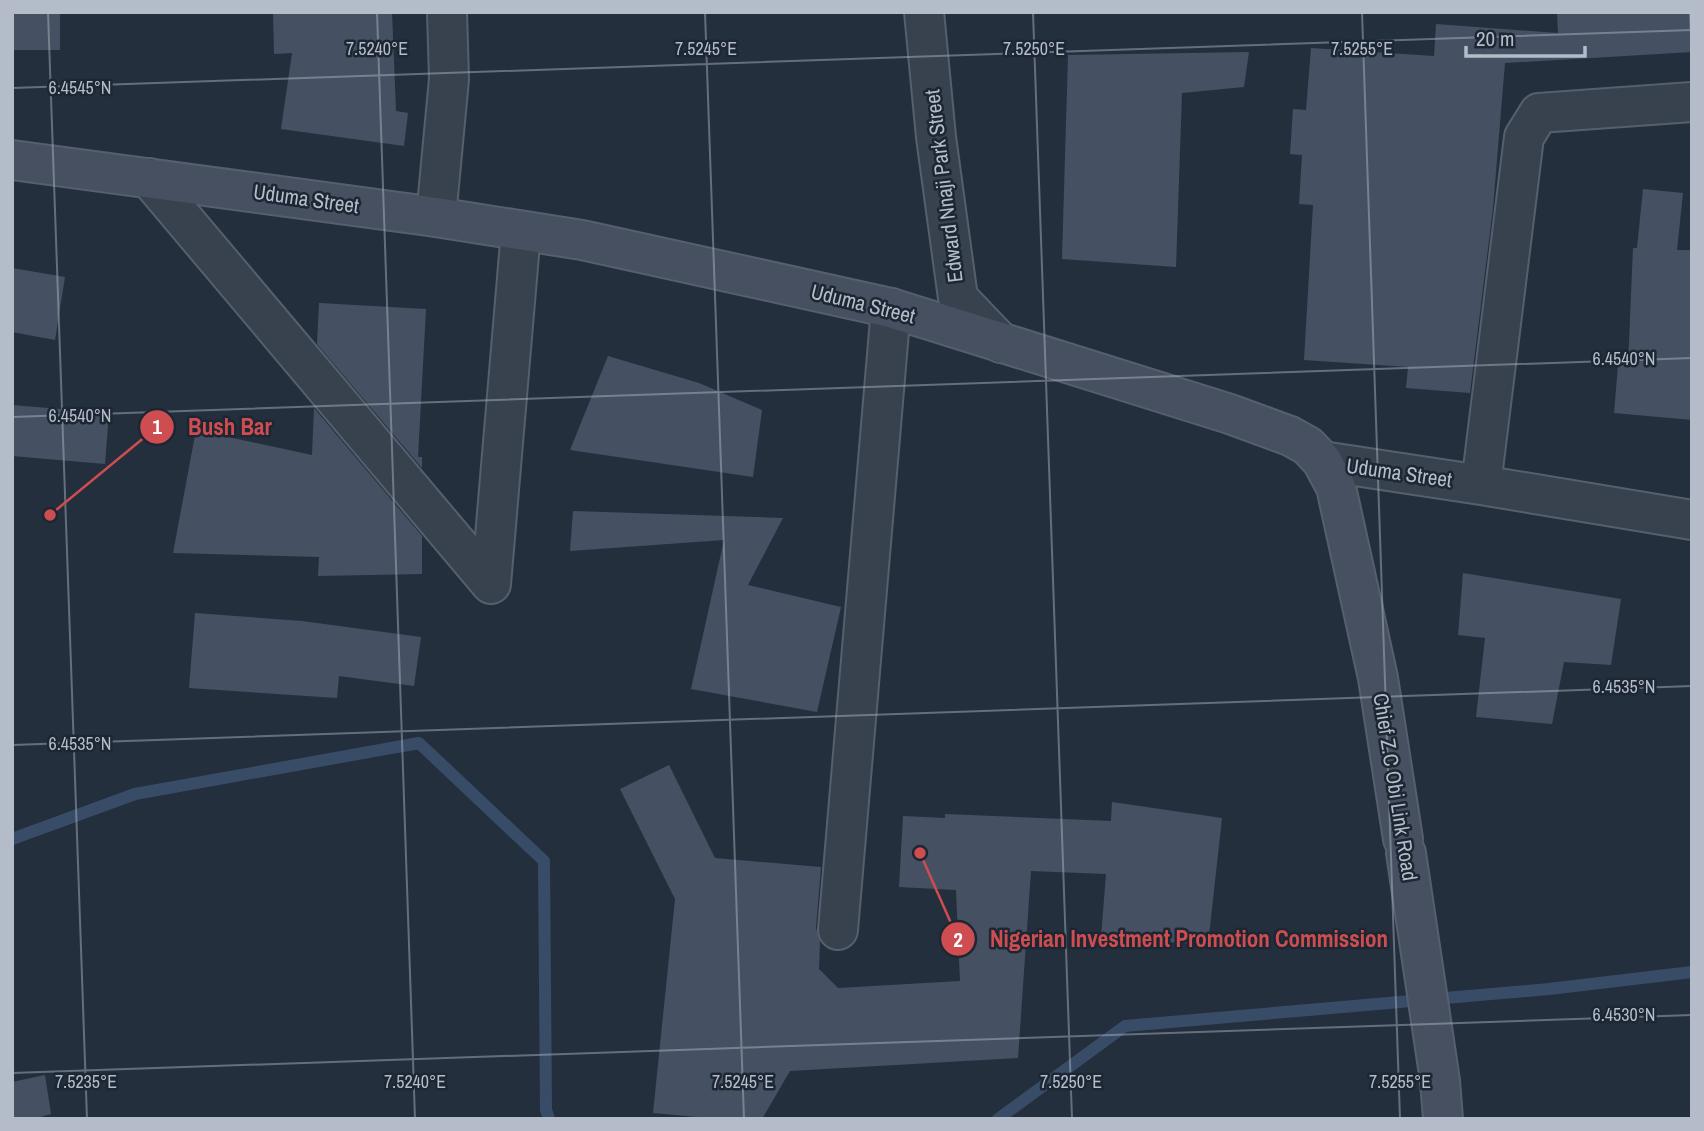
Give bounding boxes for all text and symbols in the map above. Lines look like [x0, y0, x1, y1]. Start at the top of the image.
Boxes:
scale bar [1466, 14, 1585, 58]
text: 20 m [1476, 24, 1514, 53]
text: 7.5240°E [346, 36, 408, 61]
text: 7.5245°E [675, 36, 737, 61]
text: 7.5250°E [1003, 36, 1065, 61]
text: 7.5255°E [1331, 36, 1393, 61]
text: 6.4545°N [49, 75, 112, 100]
street label: Edward Nnaji Park Street [917, 88, 970, 284]
street label: Uduma Street [251, 177, 361, 220]
street label: Uduma Street [808, 277, 918, 330]
text: 6.4540°N [1593, 346, 1656, 371]
text: 6.4540°N [49, 403, 112, 428]
callout: Bush Bar [140, 405, 286, 449]
text: Bush Bar [188, 411, 273, 442]
text: 1 [152, 412, 162, 441]
street label: Uduma Street [1344, 451, 1454, 494]
text: 6.4535°N [1593, 674, 1656, 699]
street label: Chief Z.C Obi Link Road [1366, 691, 1425, 883]
text: 6.4535°N [49, 731, 112, 756]
callout: Nigerian Investment Promotion Commission [940, 917, 1402, 961]
text: Nigerian Investment Promotion Commission [990, 923, 1388, 954]
text: 2 [953, 925, 963, 954]
text: 6.4530°N [1593, 1002, 1656, 1027]
text: 7.5235°E [55, 1069, 117, 1094]
text: 7.5240°E [384, 1069, 446, 1094]
text: 7.5245°E [712, 1069, 774, 1094]
text: 7.5250°E [1040, 1069, 1102, 1094]
text: 7.5255°E [1369, 1069, 1431, 1094]

